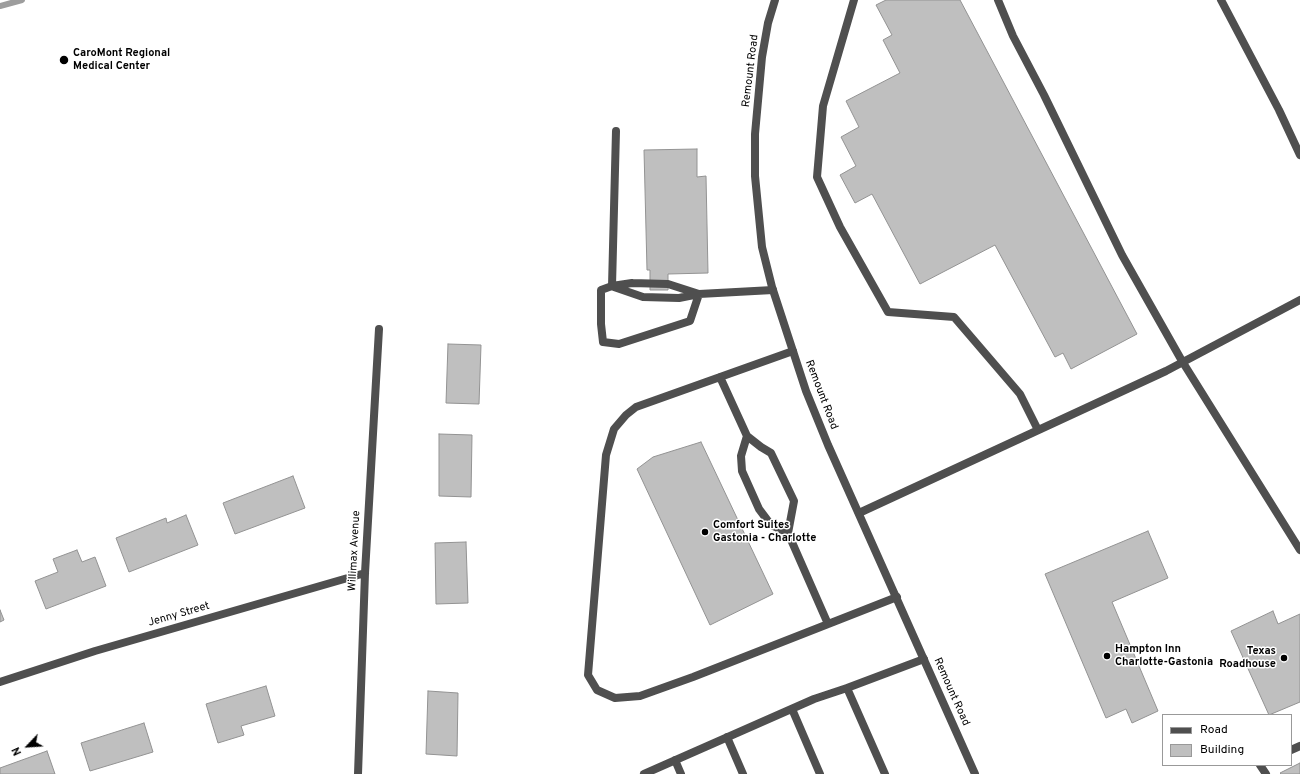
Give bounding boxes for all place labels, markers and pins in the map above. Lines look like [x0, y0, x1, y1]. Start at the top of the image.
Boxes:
place label: CaroMont Regional Medical Center [73, 47, 170, 73]
marker: CaroMont Regional Medical Center [58, 54, 70, 66]
place label: Comfort Suites Gastonia - Charlotte [713, 519, 816, 545]
marker: Comfort Suites Gastonia - Charlotte [700, 527, 710, 537]
place label: Hampton Inn Charlotte-Gastonia [1115, 643, 1213, 669]
place label: Texas Roadhouse [1219, 645, 1276, 671]
marker: Hampton Inn Charlotte-Gastonia [1102, 651, 1112, 661]
marker: Texas Roadhouse [1279, 653, 1289, 663]

